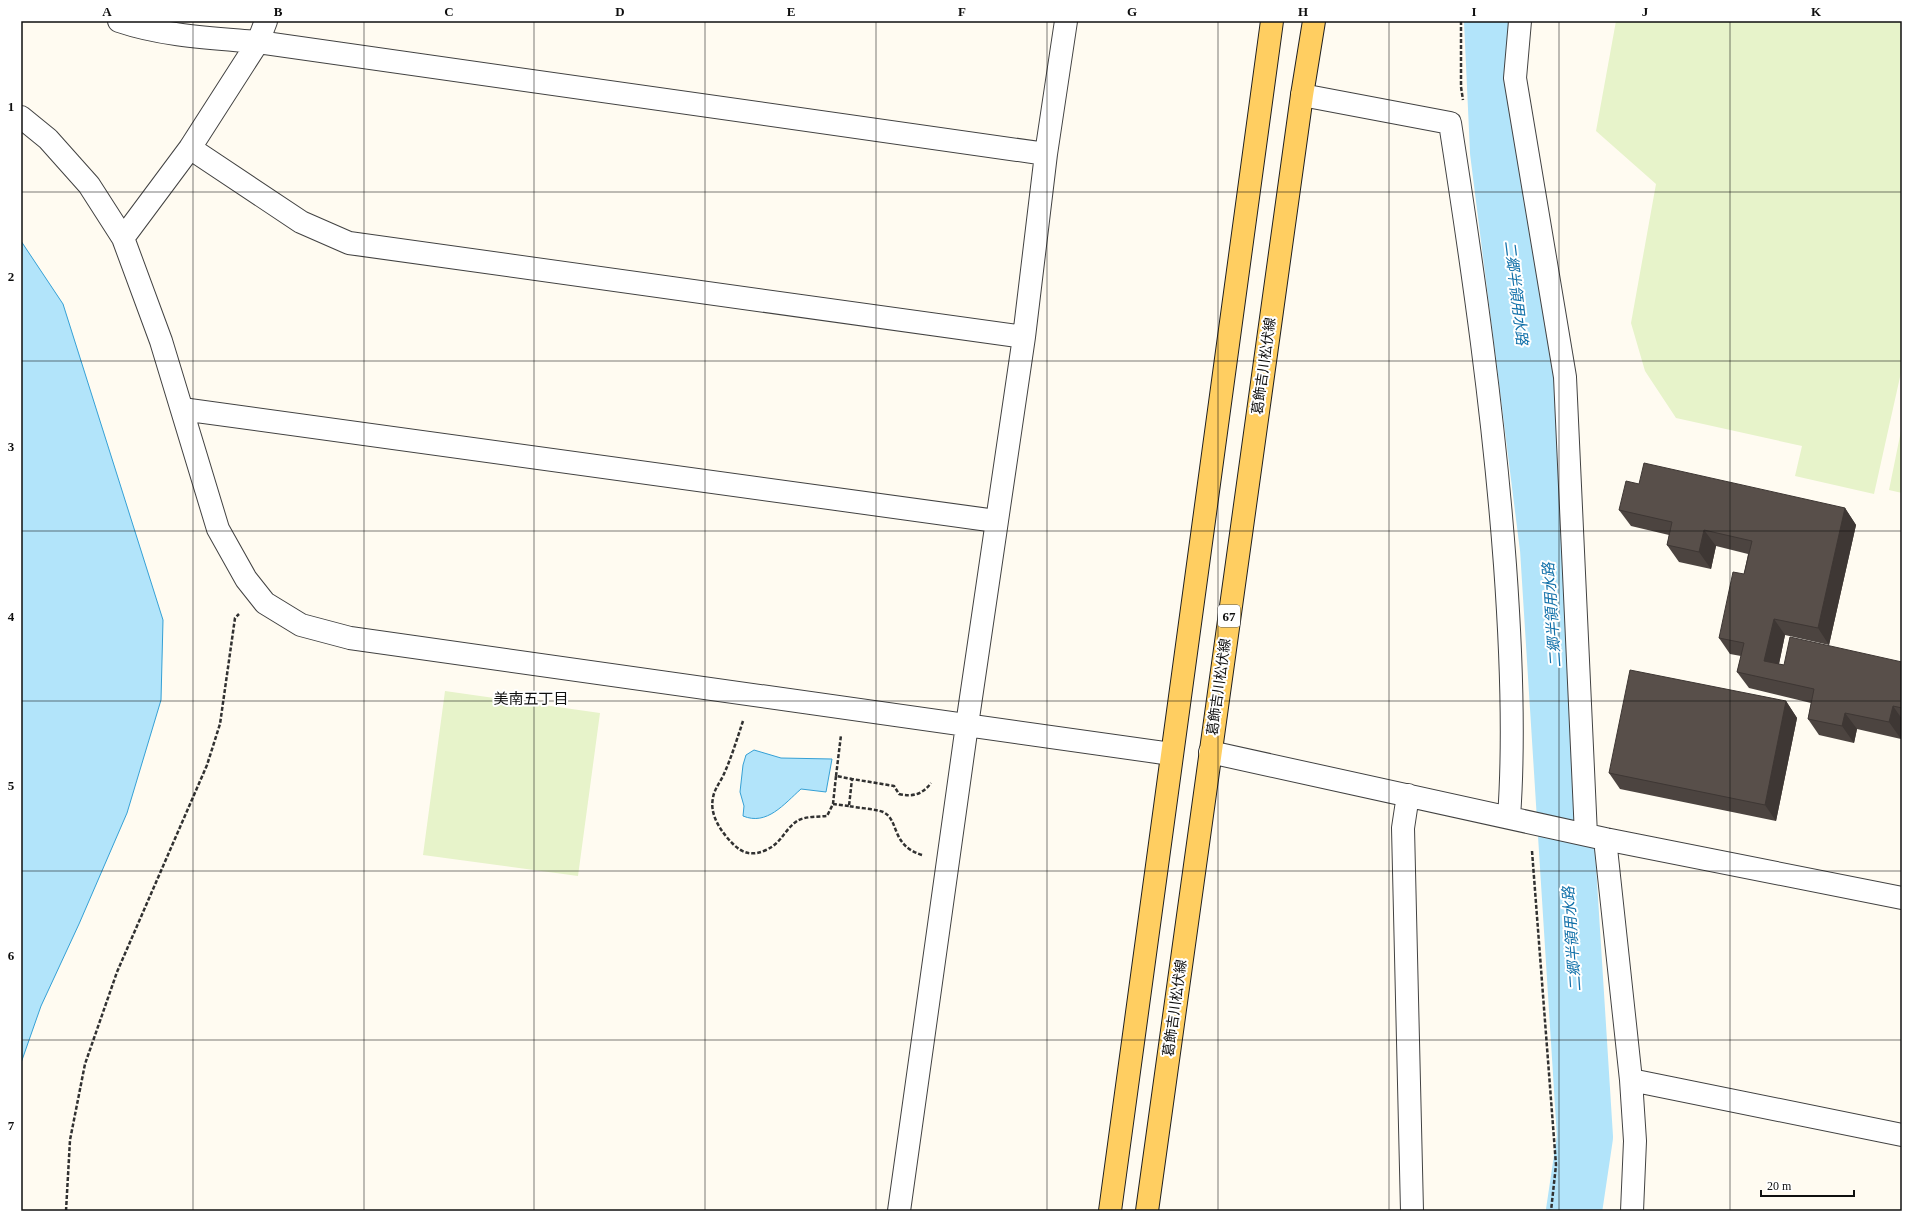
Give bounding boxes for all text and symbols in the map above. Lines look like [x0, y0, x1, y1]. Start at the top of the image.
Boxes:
text: A [102, 4, 112, 19]
text: B [274, 4, 283, 19]
text: C [444, 4, 454, 19]
text: D [615, 4, 625, 19]
text: E [787, 4, 795, 19]
text: F [958, 4, 966, 19]
text: G [1127, 4, 1137, 19]
text: H [1298, 4, 1308, 19]
text: I [1471, 4, 1477, 19]
text: J [1642, 4, 1649, 19]
text: K [1811, 4, 1822, 19]
text: 1 [8, 99, 14, 114]
water label: 二郷半領用水路 [1502, 240, 1531, 348]
text: 2 [8, 269, 14, 284]
street label: 葛飾吉川松伏線 [1249, 316, 1278, 416]
text: 3 [8, 439, 15, 454]
water label: 二郷半領用水路 [1540, 560, 1564, 668]
road number: 67 [1218, 605, 1240, 627]
text: 4 [8, 609, 15, 624]
street label: 葛飾吉川松伏線 [1204, 637, 1233, 737]
district label: 美南五丁目 [493, 691, 569, 707]
text: 5 [8, 778, 15, 793]
water label: 二郷半領用水路 [1560, 884, 1584, 992]
text: 6 [8, 948, 15, 963]
street label: 葛飾吉川松伏線 [1160, 958, 1189, 1058]
text: 7 [8, 1118, 15, 1133]
scale bar [1761, 1172, 1854, 1198]
text: 20 m [1767, 1179, 1792, 1193]

